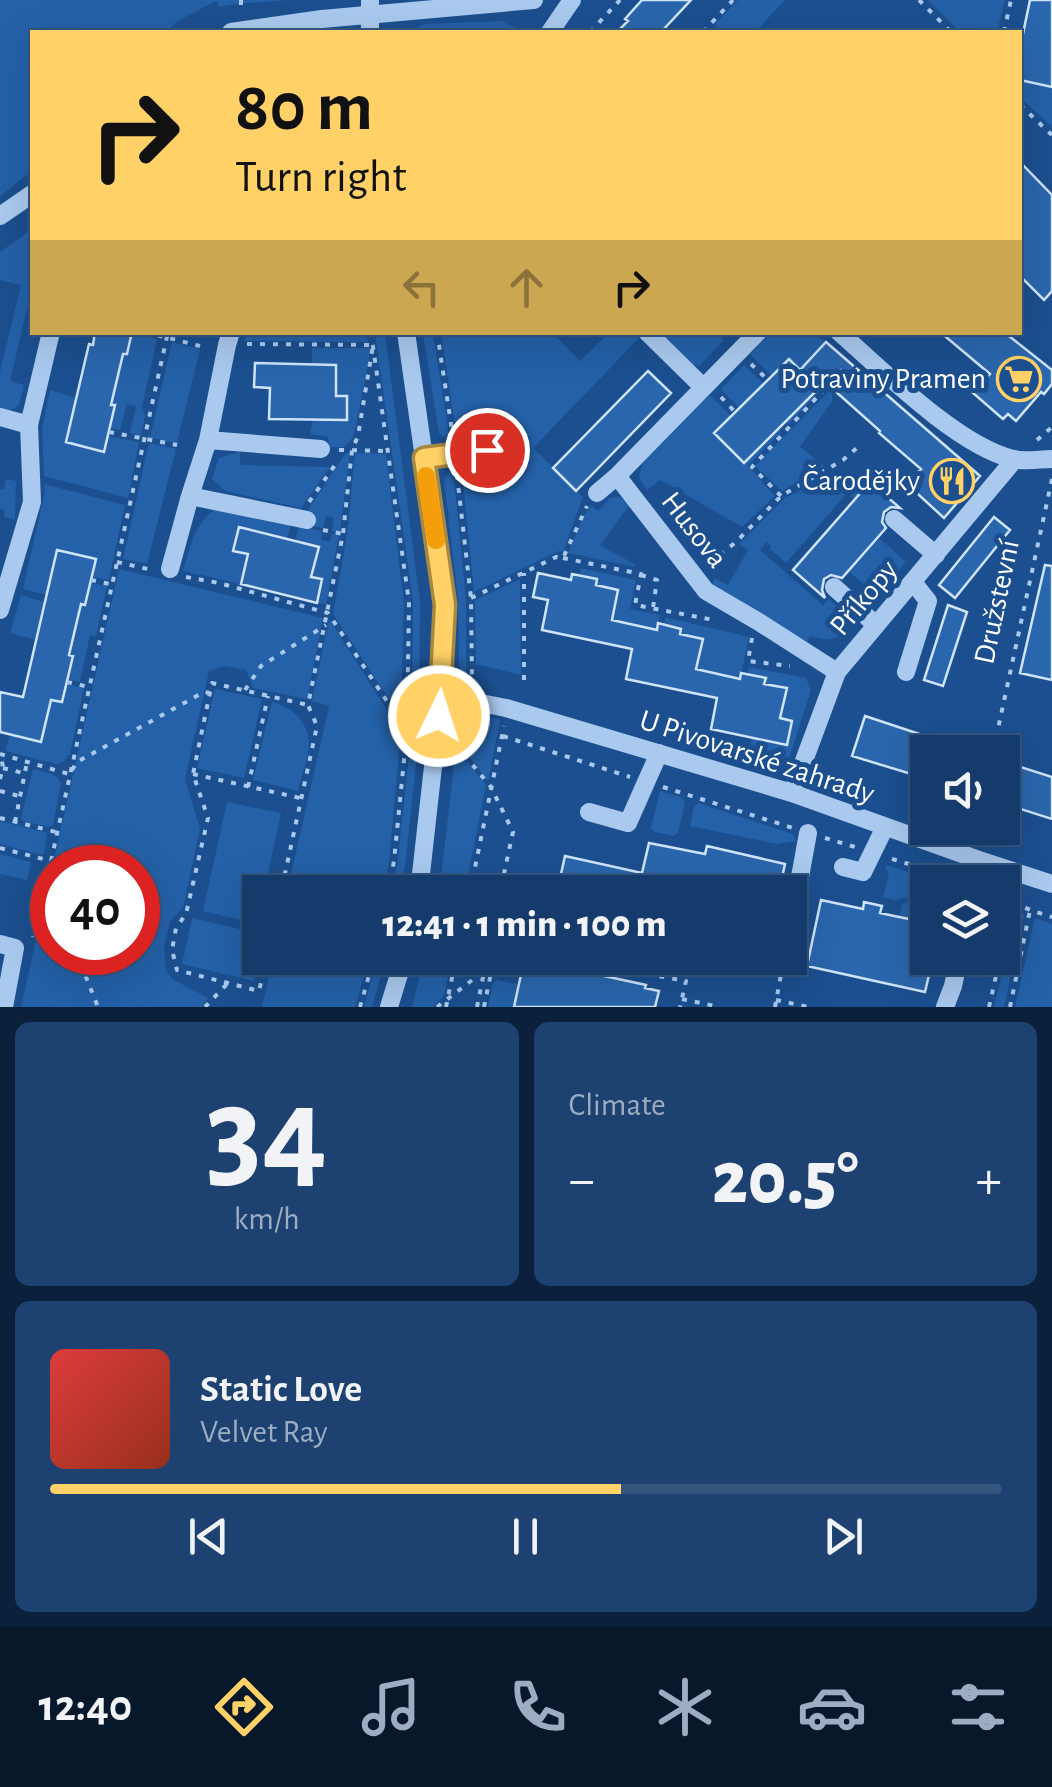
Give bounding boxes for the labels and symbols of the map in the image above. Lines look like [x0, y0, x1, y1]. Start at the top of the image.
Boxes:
supermarket icon: Potraviny Pramen [996, 356, 1042, 402]
place label: Potraviny Pramen [780, 364, 986, 394]
pin [445, 408, 530, 493]
restaurant icon: Čarodějky [929, 458, 975, 504]
place label: Čarodějky [803, 464, 920, 496]
street label: Husova [655, 486, 733, 574]
street label: Družstevní [969, 536, 1025, 667]
street label: Příkopy [824, 555, 904, 641]
position arrow [387, 664, 491, 768]
street label: U Pivovarské zahrady [636, 705, 878, 809]
speed limit sign: 40 [30, 845, 160, 975]

